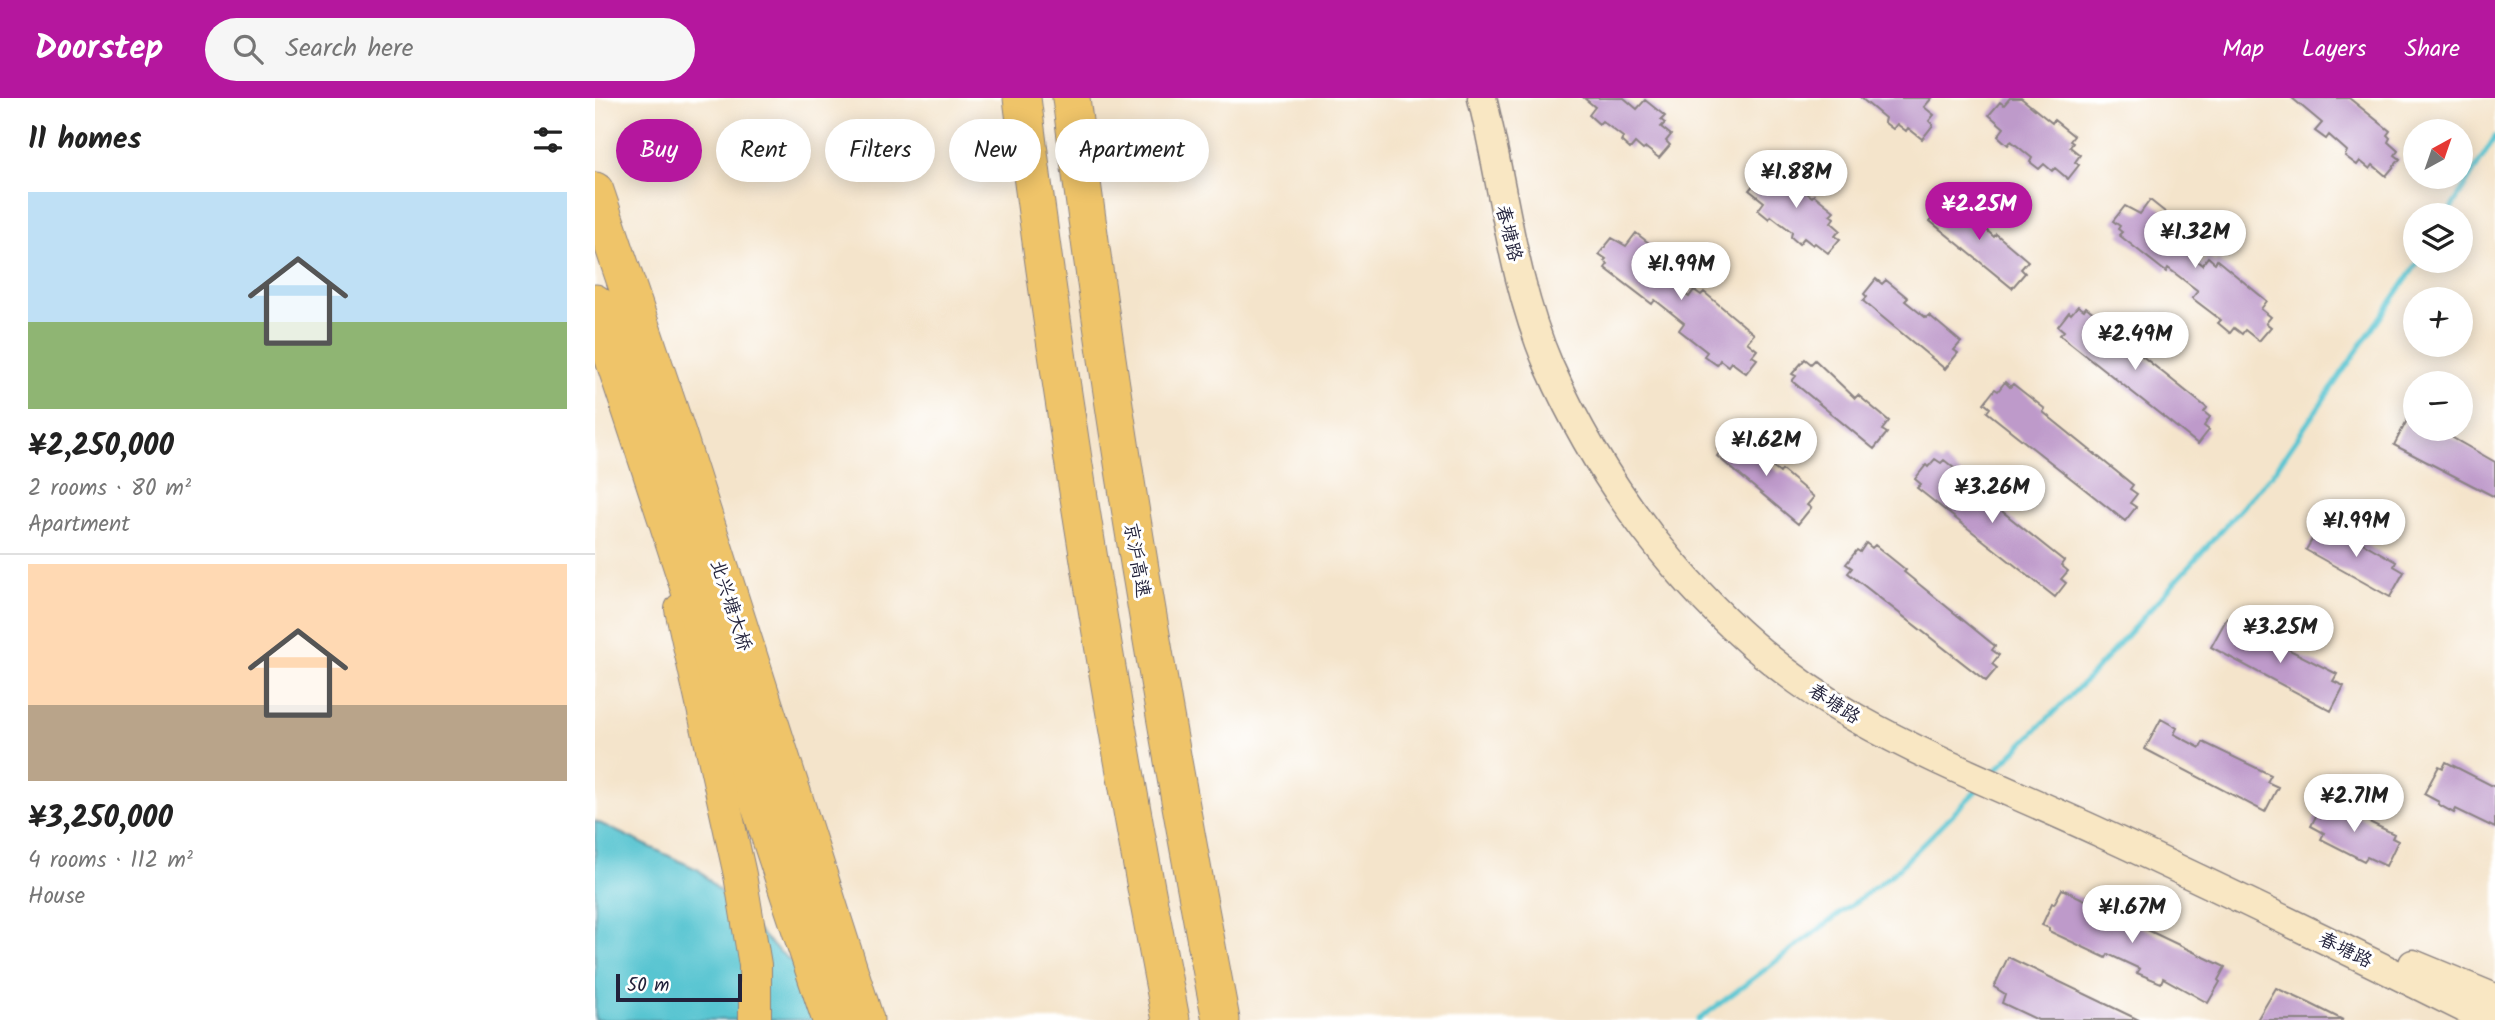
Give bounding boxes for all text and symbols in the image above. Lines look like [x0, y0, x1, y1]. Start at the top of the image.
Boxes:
search box [205, 18, 695, 81]
text: Doorstep [35, 23, 163, 76]
text: Search here [285, 28, 413, 70]
icon: search [229, 30, 267, 68]
text: Map [2222, 30, 2264, 69]
text: Layers [2302, 30, 2366, 69]
text: Share [2404, 30, 2460, 69]
text: 11 homes [28, 116, 141, 164]
chip: Buy [616, 119, 702, 182]
chip: Rent [716, 119, 811, 182]
chip: Filters [825, 119, 935, 182]
chip: New [949, 119, 1041, 182]
chip: Apartment [1055, 119, 1209, 182]
north arrow [2403, 119, 2473, 189]
map controls [2403, 119, 2473, 441]
icon: filters [529, 121, 567, 159]
pin: ¥1.88M [1739, 150, 1853, 210]
text: ¥1.88M [1760, 155, 1832, 191]
pin: ¥2.25M [1922, 183, 2036, 242]
text: ¥2.25M [1941, 187, 2017, 223]
street label: 春塘路 [1487, 202, 1530, 265]
button: layers [2403, 203, 2473, 273]
pin: ¥1.32M [2138, 211, 2252, 270]
text: ¥1.32M [2160, 215, 2230, 251]
icon: home [235, 238, 361, 364]
pin: ¥1.99M [1624, 242, 1738, 302]
text: ¥1.99M [1647, 247, 1715, 283]
button: + [2403, 287, 2473, 357]
pin: ¥2.49M [2078, 313, 2192, 372]
text: ¥2.49M [2098, 317, 2172, 353]
button: − [2403, 371, 2473, 441]
pin: ¥1.62M [1709, 418, 1823, 478]
text: ¥2,250,000 [28, 423, 174, 471]
text: ¥1.62M [1731, 423, 1801, 459]
pin: ¥3.26M [1935, 466, 2049, 525]
text: ¥3.26M [1954, 470, 2030, 506]
text: 2 rooms · 80 m² [28, 471, 191, 507]
pin: ¥1.99M [2299, 500, 2413, 559]
text: ¥1.99M [2322, 504, 2390, 540]
text: Apartment [28, 507, 130, 543]
street label: 京沪高速 [1115, 520, 1157, 600]
street label: 北兴塘大桥 [701, 556, 759, 655]
pin: ¥3.25M [2223, 606, 2337, 665]
icon: home [235, 610, 361, 736]
text: ¥3.25M [2243, 610, 2317, 646]
street label: 春塘路 [1802, 677, 1866, 733]
pin: ¥2.71M [2297, 774, 2411, 834]
text: ¥2.71M [2320, 779, 2388, 815]
text: ¥3,250,000 [28, 795, 173, 843]
text: 4 rooms · 112 m² [28, 843, 193, 879]
text: House [28, 879, 85, 915]
pin: ¥1.67M [2075, 886, 2189, 945]
text: ¥1.67M [2098, 890, 2166, 926]
street label: 春塘路 [2313, 925, 2377, 977]
scale bar [616, 971, 742, 1003]
text: 50 m [627, 971, 669, 1001]

